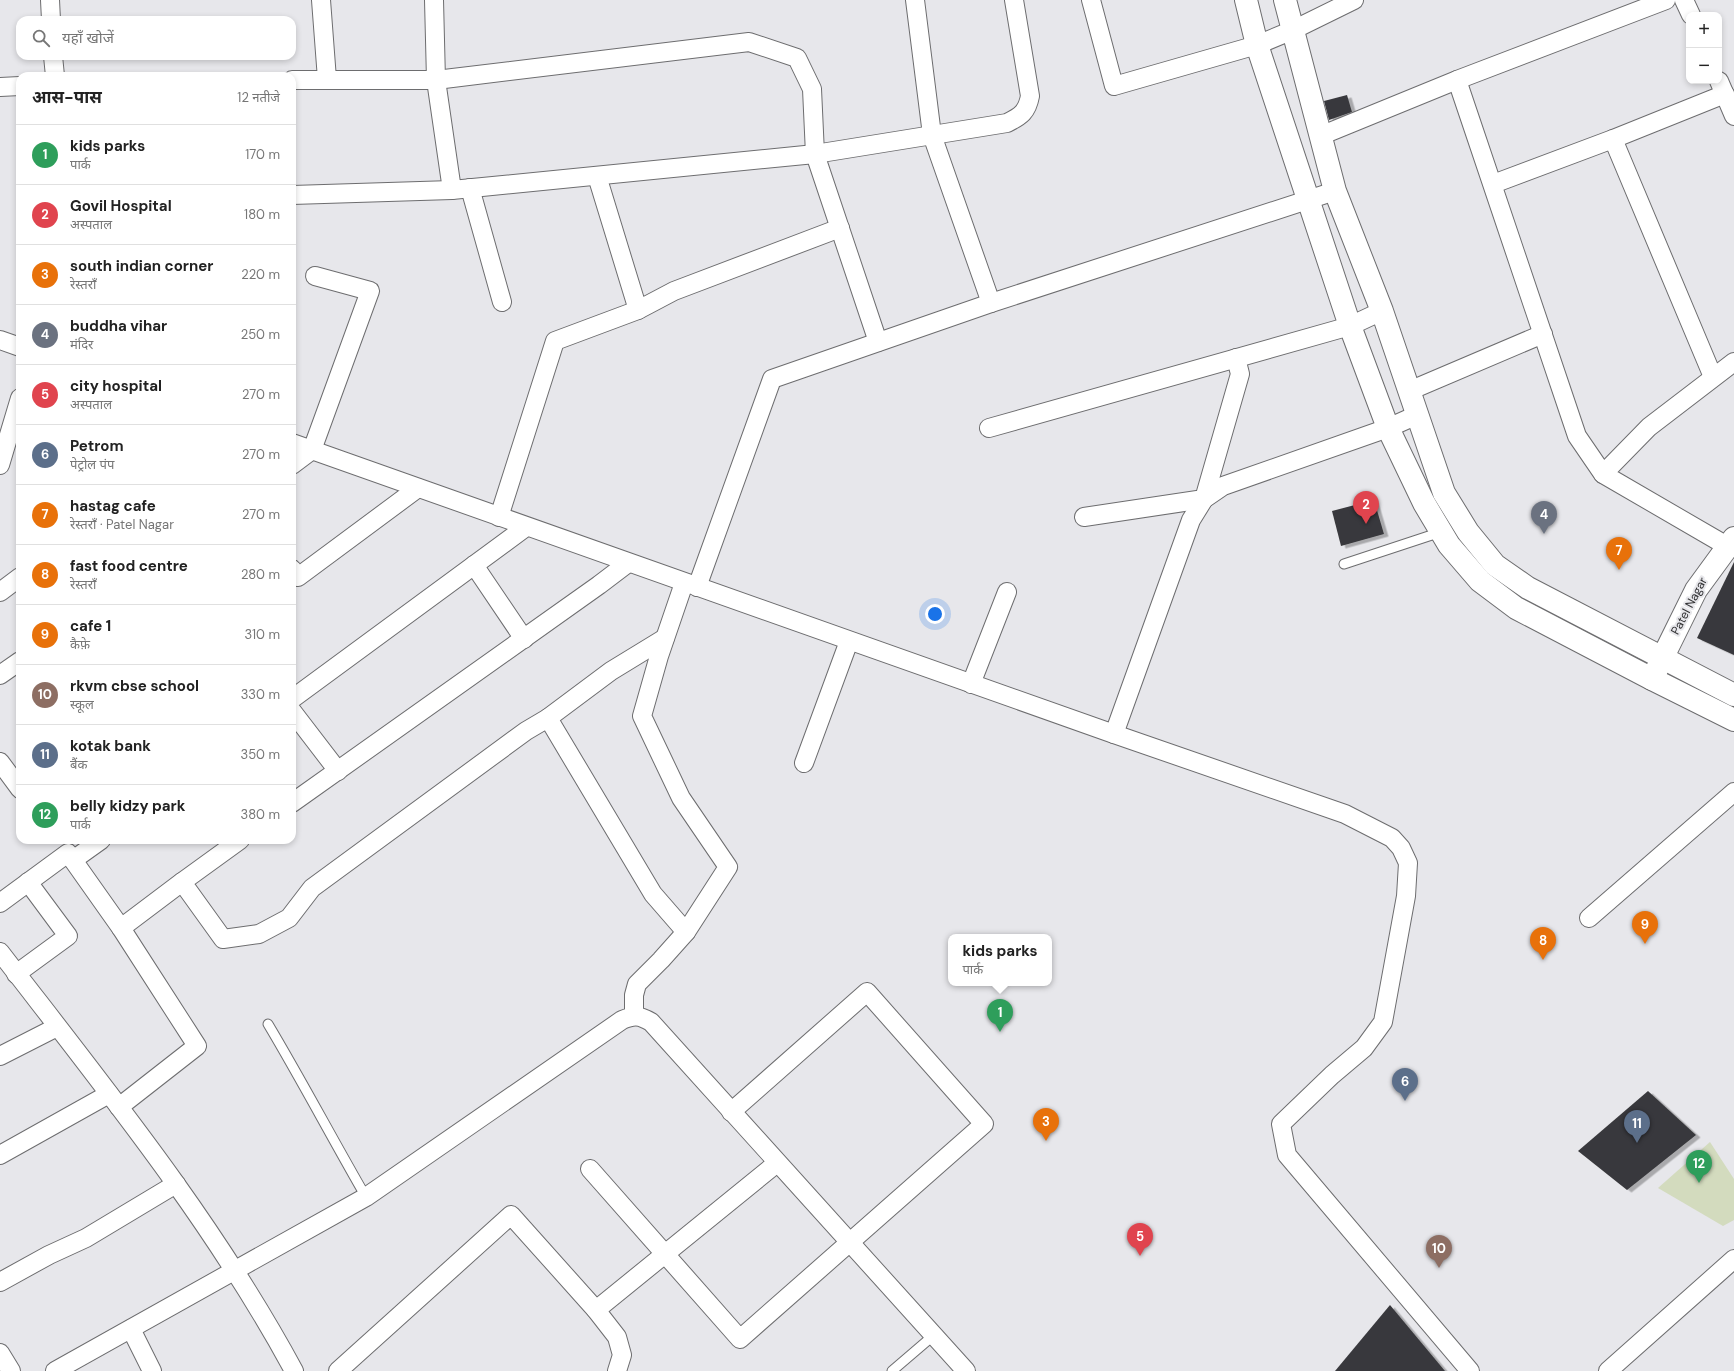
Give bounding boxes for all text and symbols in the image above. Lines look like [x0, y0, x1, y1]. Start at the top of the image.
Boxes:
map controls [1686, 12, 1722, 84]
button: + [1686, 12, 1722, 48]
search box [16, 16, 296, 60]
icon: search [30, 27, 52, 49]
text: यहाँ खोजें [62, 28, 114, 48]
button: − [1686, 48, 1722, 84]
text: आस-पास [32, 86, 102, 108]
text: 12 नतीजे [237, 89, 280, 106]
text: kids parks [70, 136, 145, 156]
text: 1 [43, 146, 47, 163]
text: 170 m [245, 146, 280, 163]
text: पार्क [70, 156, 91, 173]
text: Govil Hospital [70, 196, 172, 216]
text: 2 [41, 206, 49, 223]
text: 180 m [244, 206, 280, 223]
text: अस्पताल [70, 216, 112, 233]
text: south indian corner [70, 256, 213, 276]
text: 3 [41, 266, 49, 283]
text: 220 m [241, 266, 280, 283]
text: रेस्तराँ [70, 276, 96, 293]
text: buddha vihar [70, 316, 167, 336]
text: 4 [41, 326, 49, 343]
text: 250 m [241, 326, 280, 343]
text: मंदिर [70, 336, 93, 353]
text: city hospital [70, 376, 162, 396]
text: 5 [41, 386, 49, 403]
text: 270 m [242, 386, 280, 403]
text: अस्पताल [70, 396, 112, 413]
text: Petrom [70, 436, 124, 456]
text: 6 [41, 446, 49, 463]
text: 270 m [242, 446, 280, 463]
text: पेट्रोल पंप [70, 456, 114, 473]
pin: 2 [1353, 491, 1379, 524]
text: hastag cafe [70, 496, 156, 516]
pin: 4 [1531, 501, 1557, 534]
text: 7 [42, 506, 48, 523]
text: 270 m [242, 506, 280, 523]
text: रेस्तराँ · Patel Nagar [70, 516, 174, 533]
pin: 7 [1606, 537, 1632, 570]
text: fast food centre [70, 556, 188, 576]
text: 8 [41, 566, 49, 583]
text: 280 m [241, 566, 280, 583]
street label: Patel Nagar [1667, 574, 1711, 637]
text: रेस्तराँ [70, 576, 96, 593]
your location [925, 604, 945, 624]
text: cafe 1 [70, 616, 111, 636]
text: 9 [41, 626, 49, 643]
text: 310 m [245, 626, 280, 643]
text: कैफ़े [70, 636, 90, 653]
text: rkvm cbse school [70, 676, 199, 696]
text: 10 [38, 686, 52, 703]
text: 330 m [241, 686, 280, 703]
text: स्कूल [70, 696, 94, 713]
text: kotak bank [70, 736, 151, 756]
text: 11 [40, 746, 50, 763]
text: 350 m [240, 746, 280, 763]
text: बैंक [70, 756, 87, 773]
text: belly kidzy park [70, 796, 185, 816]
text: 12 [39, 806, 51, 823]
text: 380 m [240, 806, 280, 823]
text: पार्क [70, 816, 91, 833]
pin: 9 [1632, 911, 1658, 944]
pin: 8 [1530, 927, 1556, 960]
popup [948, 934, 1052, 986]
text: kids parks [962, 941, 1038, 961]
text: पार्क [962, 961, 983, 978]
pin: 1 [987, 999, 1013, 1032]
pin: 6 [1392, 1068, 1418, 1101]
pin: 3 [1033, 1108, 1059, 1141]
pin: 11 [1624, 1110, 1650, 1143]
pin: 12 [1686, 1150, 1712, 1183]
pin: 5 [1127, 1223, 1153, 1256]
pin: 10 [1426, 1235, 1452, 1268]

